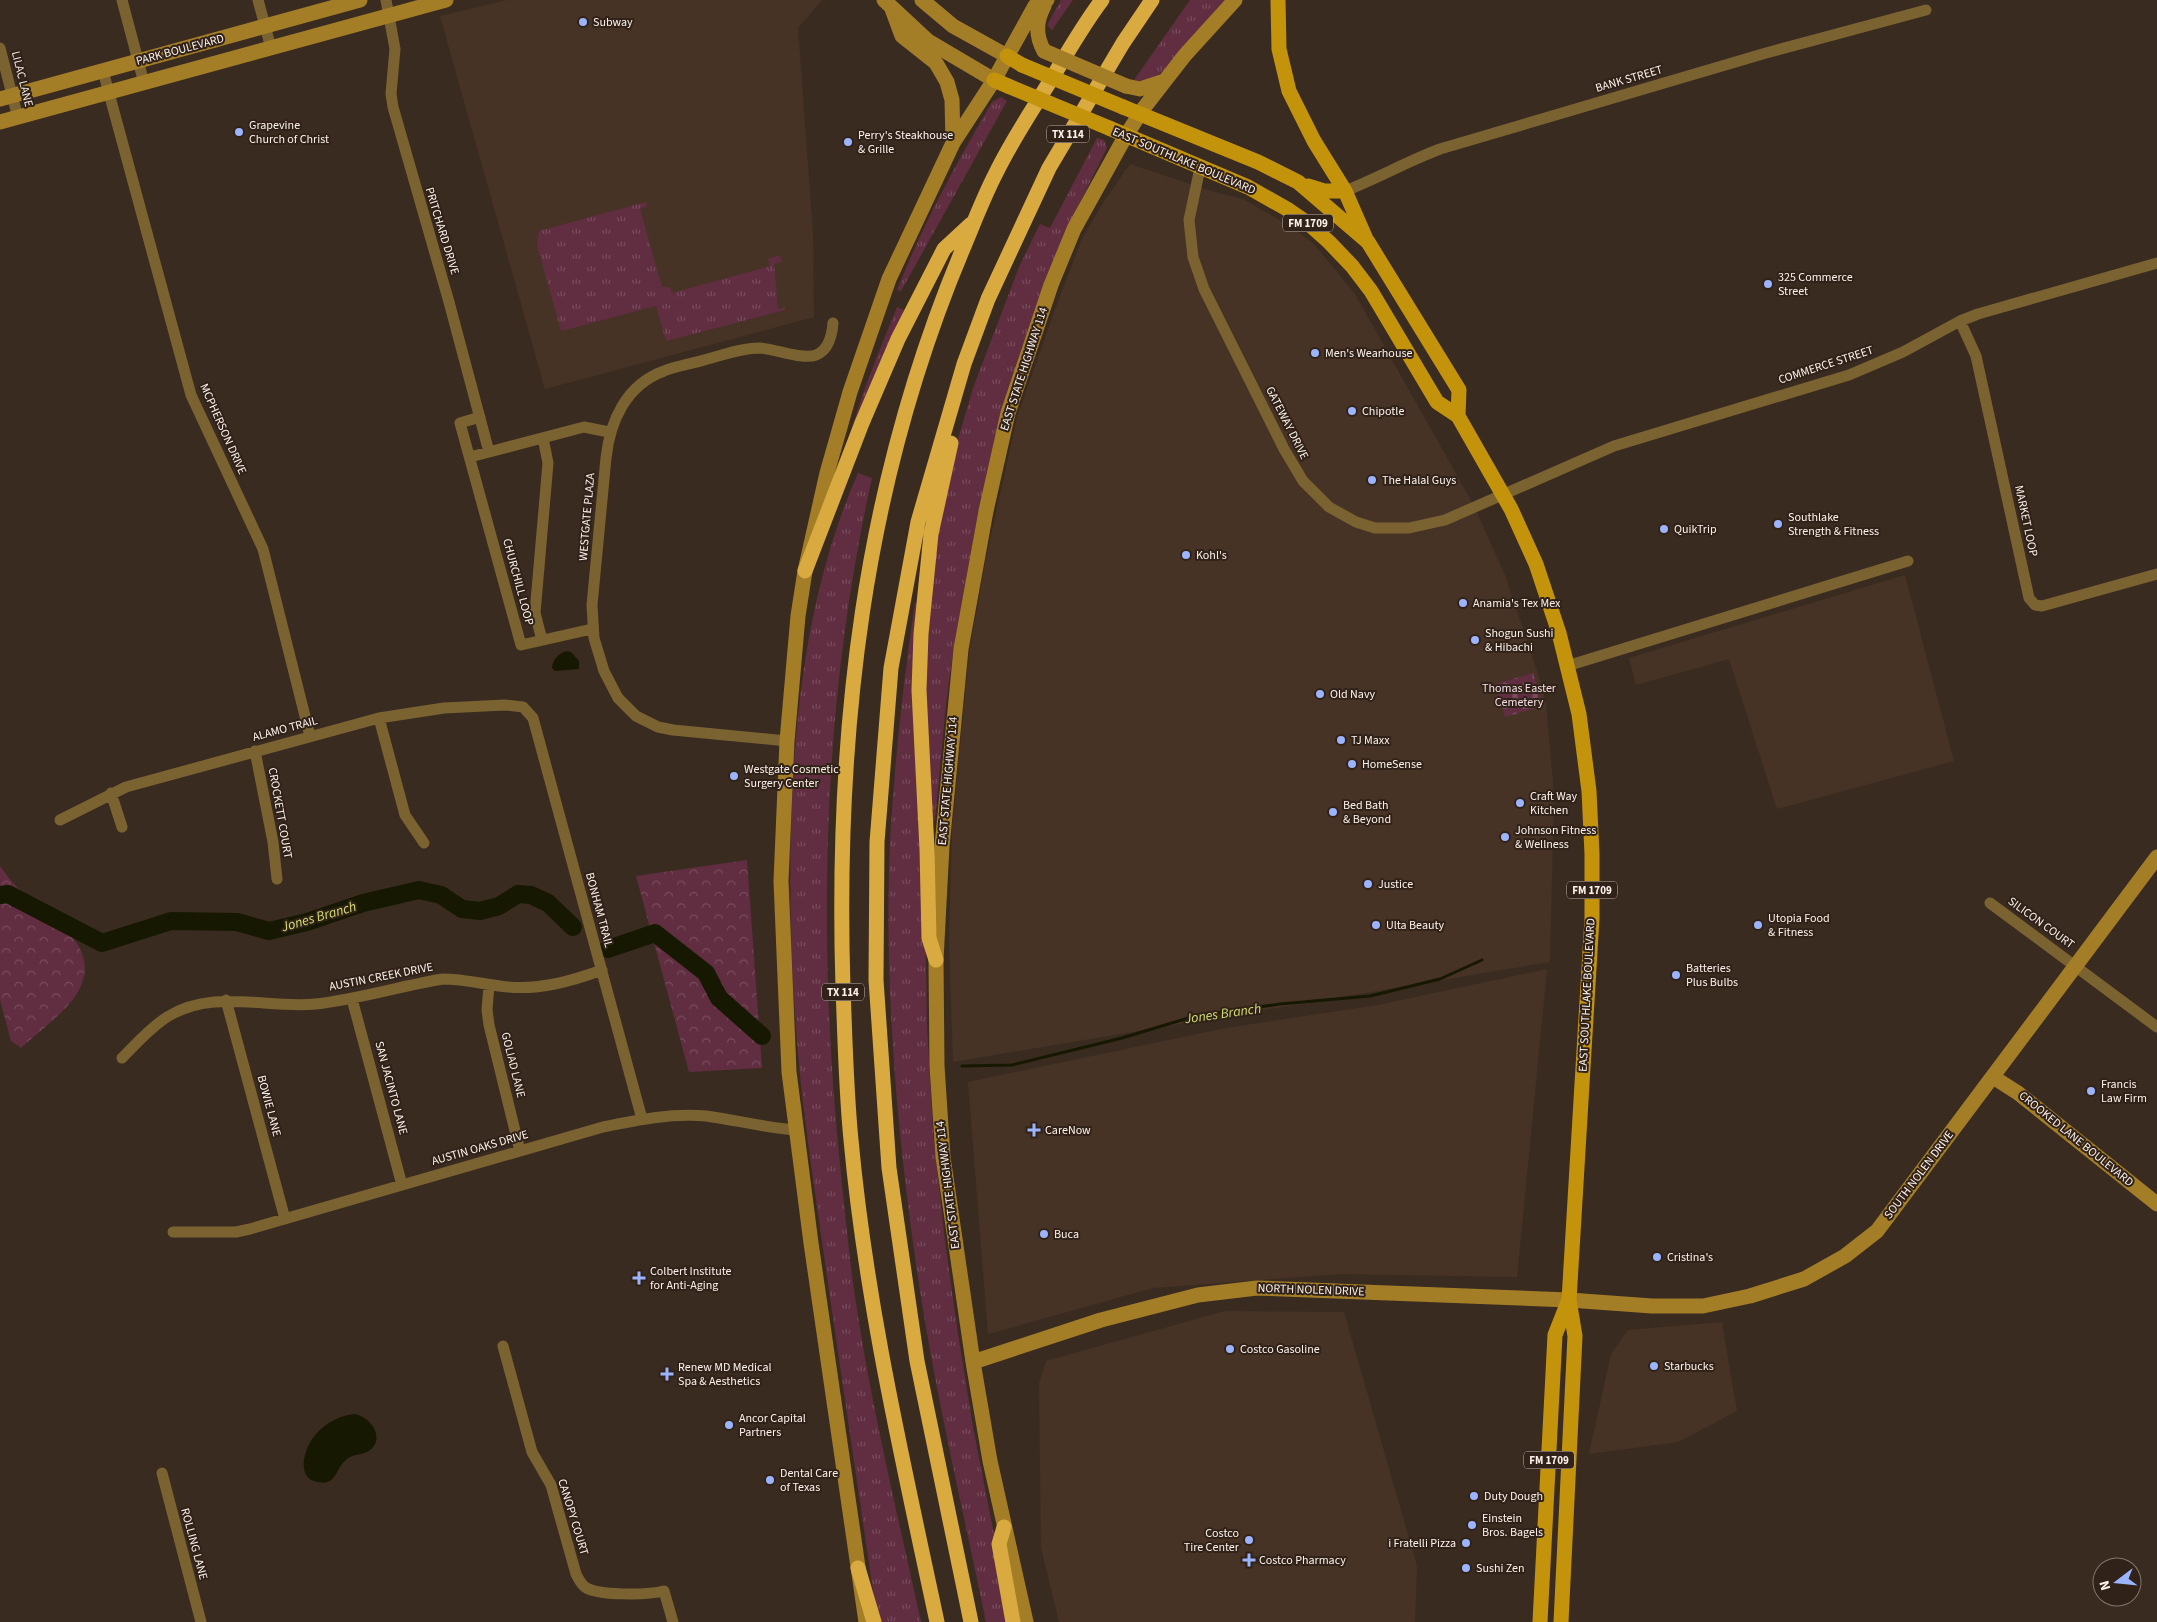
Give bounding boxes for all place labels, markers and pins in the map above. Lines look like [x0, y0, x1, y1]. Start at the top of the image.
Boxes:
place label: Subway [593, 14, 633, 31]
marker: Subway [577, 16, 589, 28]
place label: Grapevine Church of Christ [249, 117, 329, 148]
marker: Grapevine Church of Christ [233, 126, 245, 138]
place label: Perry's Steakhouse & Grille [858, 127, 953, 158]
marker: Perry's Steakhouse & Grille [842, 136, 854, 148]
place label: 325 Commerce Street [1778, 269, 1853, 300]
marker: 325 Commerce Street [1762, 278, 1774, 290]
place label: Men's Wearhouse [1325, 345, 1412, 362]
marker: Men's Wearhouse [1309, 347, 1321, 359]
place label: Chipotle [1362, 403, 1404, 420]
marker: Chipotle [1346, 405, 1358, 417]
place label: The Halal Guys [1382, 472, 1456, 489]
marker: The Halal Guys [1366, 474, 1378, 486]
place label: Southlake Strength & Fitness [1788, 509, 1879, 540]
marker: Southlake Strength & Fitness [1772, 518, 1784, 530]
place label: QuikTrip [1674, 521, 1717, 538]
marker: QuikTrip [1658, 523, 1670, 535]
place label: Kohl's [1196, 547, 1227, 564]
marker: Kohl's [1180, 549, 1192, 561]
place label: Anamia's Tex Mex [1473, 595, 1561, 612]
marker: Anamia's Tex Mex [1457, 597, 1469, 609]
place label: Shogun Sushi & Hibachi [1485, 625, 1553, 656]
marker: Shogun Sushi & Hibachi [1469, 634, 1481, 646]
place label: Old Navy [1330, 686, 1376, 703]
marker: Old Navy [1314, 688, 1326, 700]
place label: TJ Maxx [1351, 732, 1390, 749]
marker: TJ Maxx [1335, 734, 1347, 746]
place label: HomeSense [1362, 756, 1422, 773]
marker: HomeSense [1346, 758, 1358, 770]
place label: Westgate Cosmetic Surgery Center [744, 761, 839, 792]
marker: Westgate Cosmetic Surgery Center [728, 770, 740, 782]
place label: Craft Way Kitchen [1530, 788, 1578, 819]
place label: Bed Bath & Beyond [1343, 797, 1391, 828]
marker: Craft Way Kitchen [1514, 797, 1526, 809]
marker: Bed Bath & Beyond [1327, 806, 1339, 818]
place label: Johnson Fitness & Wellness [1515, 822, 1596, 853]
marker: Johnson Fitness & Wellness [1499, 831, 1511, 843]
place label: Justice [1378, 876, 1413, 893]
marker: Justice [1362, 878, 1374, 890]
place label: Utopia Food & Fitness [1768, 910, 1830, 941]
place label: Ulta Beauty [1386, 917, 1445, 934]
marker: Ulta Beauty [1370, 919, 1382, 931]
marker: Utopia Food & Fitness [1752, 919, 1764, 931]
place label: Batteries Plus Bulbs [1686, 960, 1738, 991]
marker: Batteries Plus Bulbs [1670, 969, 1682, 981]
place label: Francis Law Firm [2101, 1076, 2147, 1107]
marker: Francis Law Firm [2085, 1085, 2097, 1097]
place label: CareNow [1045, 1122, 1091, 1139]
marker: CareNow [1027, 1123, 1041, 1137]
place label: Buca [1054, 1226, 1079, 1243]
marker: Buca [1038, 1228, 1050, 1240]
place label: Cristina's [1667, 1249, 1713, 1266]
marker: Cristina's [1651, 1251, 1663, 1263]
place label: Colbert Institute for Anti-Aging [650, 1263, 732, 1294]
marker: Colbert Institute for Anti-Aging [632, 1271, 646, 1285]
place label: Costco Gasoline [1240, 1341, 1320, 1358]
marker: Costco Gasoline [1224, 1343, 1236, 1355]
place label: Starbucks [1664, 1358, 1714, 1375]
place label: Renew MD Medical Spa & Aesthetics [678, 1359, 772, 1390]
marker: Starbucks [1648, 1360, 1660, 1372]
marker: Renew MD Medical Spa & Aesthetics [660, 1367, 674, 1381]
place label: Ancor Capital Partners [739, 1410, 806, 1441]
marker: Ancor Capital Partners [723, 1419, 735, 1431]
place label: Dental Care of Texas [780, 1465, 838, 1496]
marker: Dental Care of Texas [764, 1474, 776, 1486]
place label: Duty Dough [1484, 1488, 1543, 1505]
marker: Duty Dough [1468, 1490, 1480, 1502]
place label: Einstein Bros. Bagels [1482, 1510, 1543, 1541]
marker: Einstein Bros. Bagels [1466, 1519, 1478, 1531]
place label: Costco Tire Center [1184, 1525, 1240, 1556]
marker: Costco Tire Center [1243, 1534, 1255, 1546]
place label: i Fratelli Pizza [1388, 1535, 1456, 1552]
marker: i Fratelli Pizza [1460, 1537, 1472, 1549]
place label: Costco Pharmacy [1259, 1552, 1346, 1569]
marker: Costco Pharmacy [1243, 1554, 1255, 1566]
place label: Sushi Zen [1476, 1560, 1525, 1577]
marker: Sushi Zen [1460, 1562, 1472, 1574]

